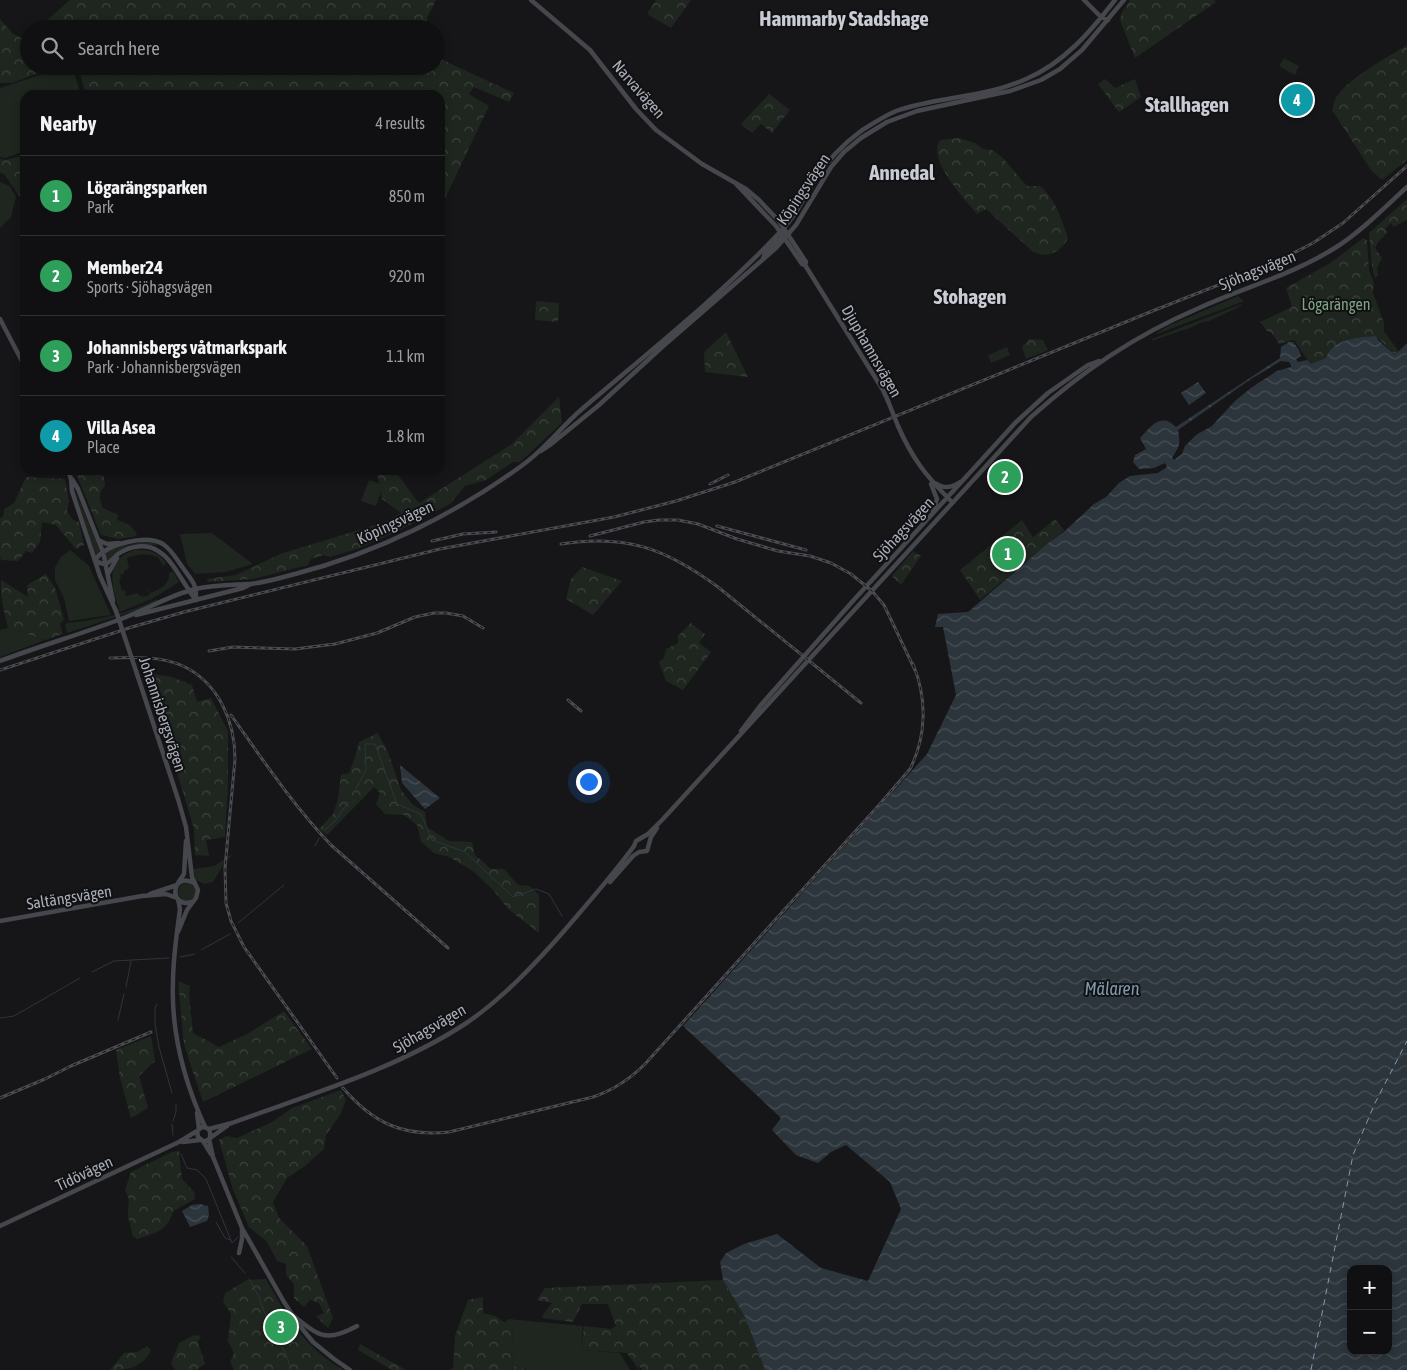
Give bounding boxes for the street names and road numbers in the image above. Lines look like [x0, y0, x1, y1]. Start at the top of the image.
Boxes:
street label: Narvavägen [608, 56, 669, 122]
street label: Köpingsvägen [773, 150, 834, 229]
street label: Sjöhagsvägen [1216, 246, 1298, 294]
street label: Djuphamnsvägen [837, 302, 906, 401]
street label: Sjöhagsvägen [869, 493, 938, 565]
street label: Köpingsvägen [354, 497, 436, 548]
street label: Johannisbergsvägen [135, 654, 190, 774]
street label: Saltängsvägen [25, 881, 113, 914]
street label: Sjöhagsvägen [389, 1000, 469, 1057]
street label: Tidövägen [53, 1152, 116, 1195]

